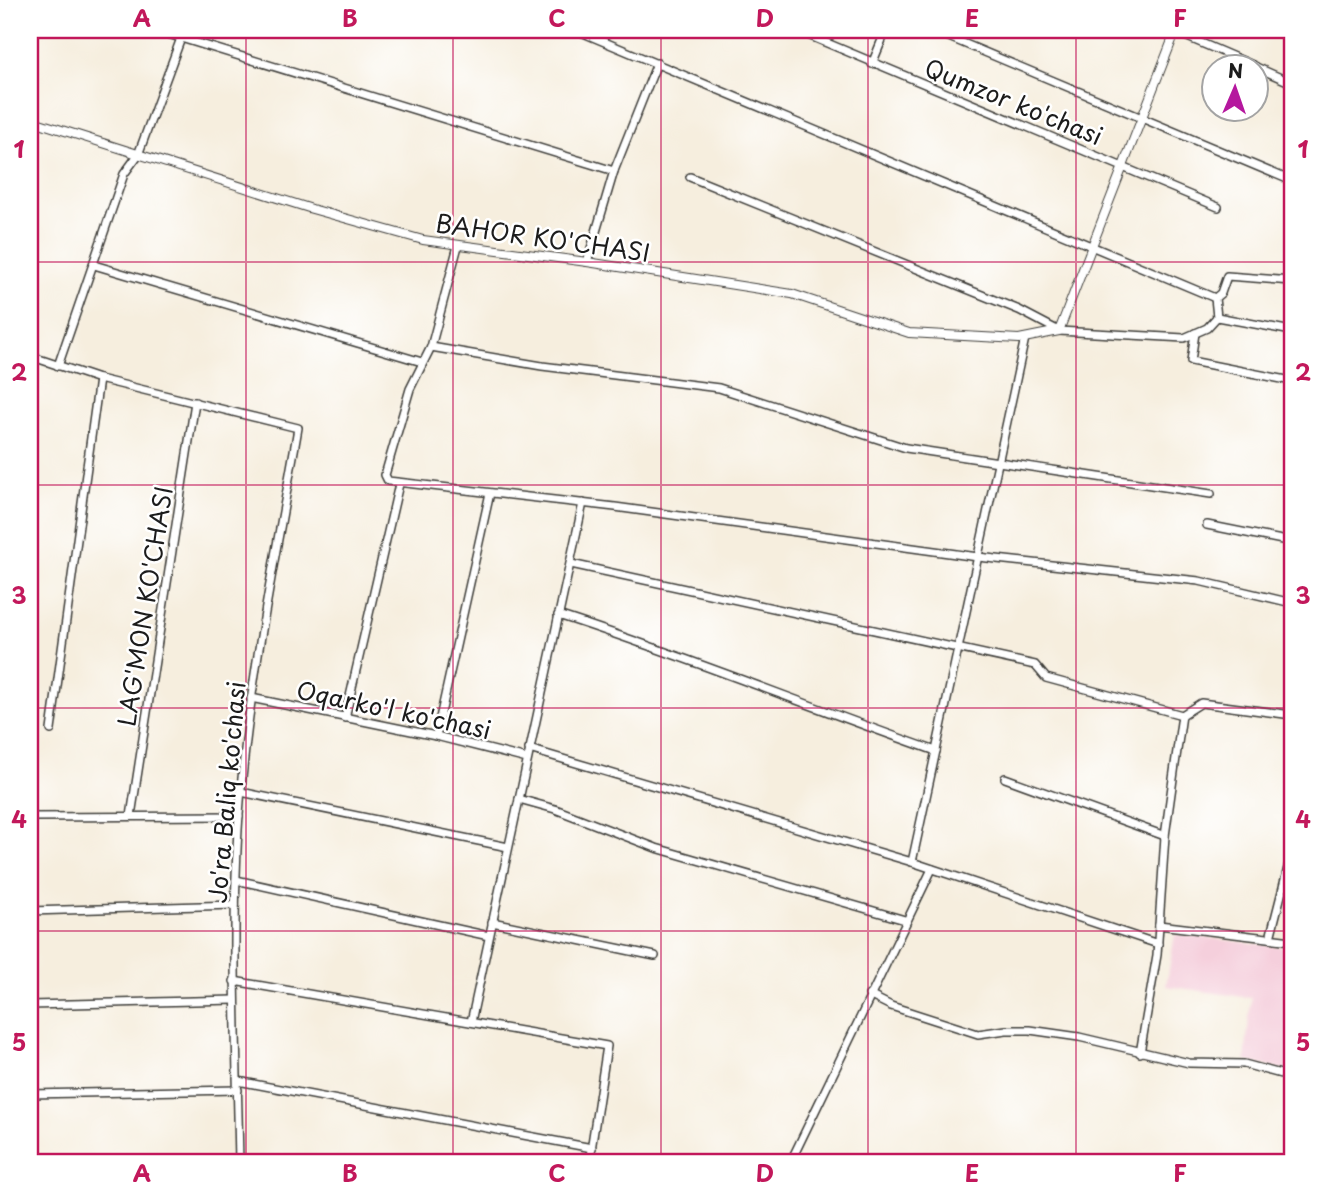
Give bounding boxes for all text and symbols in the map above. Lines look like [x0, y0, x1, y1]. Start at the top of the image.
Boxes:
text: A [133, 0, 151, 35]
text: B [342, 0, 358, 35]
text: C [548, 0, 566, 35]
text: D [756, 0, 774, 35]
text: E [965, 0, 979, 35]
text: F [1173, 0, 1187, 35]
street label: Qumzor ko'chasi [920, 49, 1108, 153]
north arrow [1200, 52, 1270, 122]
text: N [1228, 56, 1244, 84]
text: 1 [14, 131, 25, 166]
text: 1 [1298, 131, 1309, 166]
street label: BAHOR KO'CHASI [433, 204, 653, 270]
text: 2 [11, 354, 27, 389]
text: 2 [1295, 354, 1311, 389]
street label: LAG'MON KO'CHASI [107, 483, 181, 729]
text: 3 [11, 577, 27, 612]
text: 3 [1295, 577, 1311, 612]
street label: Oqarko'l ko'chasi [293, 671, 495, 747]
street label: Jo'ra Baliq ko'chasi [198, 680, 254, 904]
text: 4 [11, 801, 27, 836]
text: 4 [1295, 801, 1311, 836]
text: 5 [12, 1024, 26, 1059]
text: 5 [1296, 1024, 1310, 1059]
text: A [133, 1155, 151, 1190]
text: B [342, 1155, 358, 1190]
text: C [548, 1155, 566, 1190]
text: D [756, 1155, 774, 1190]
text: E [965, 1155, 979, 1190]
text: F [1173, 1155, 1187, 1190]

